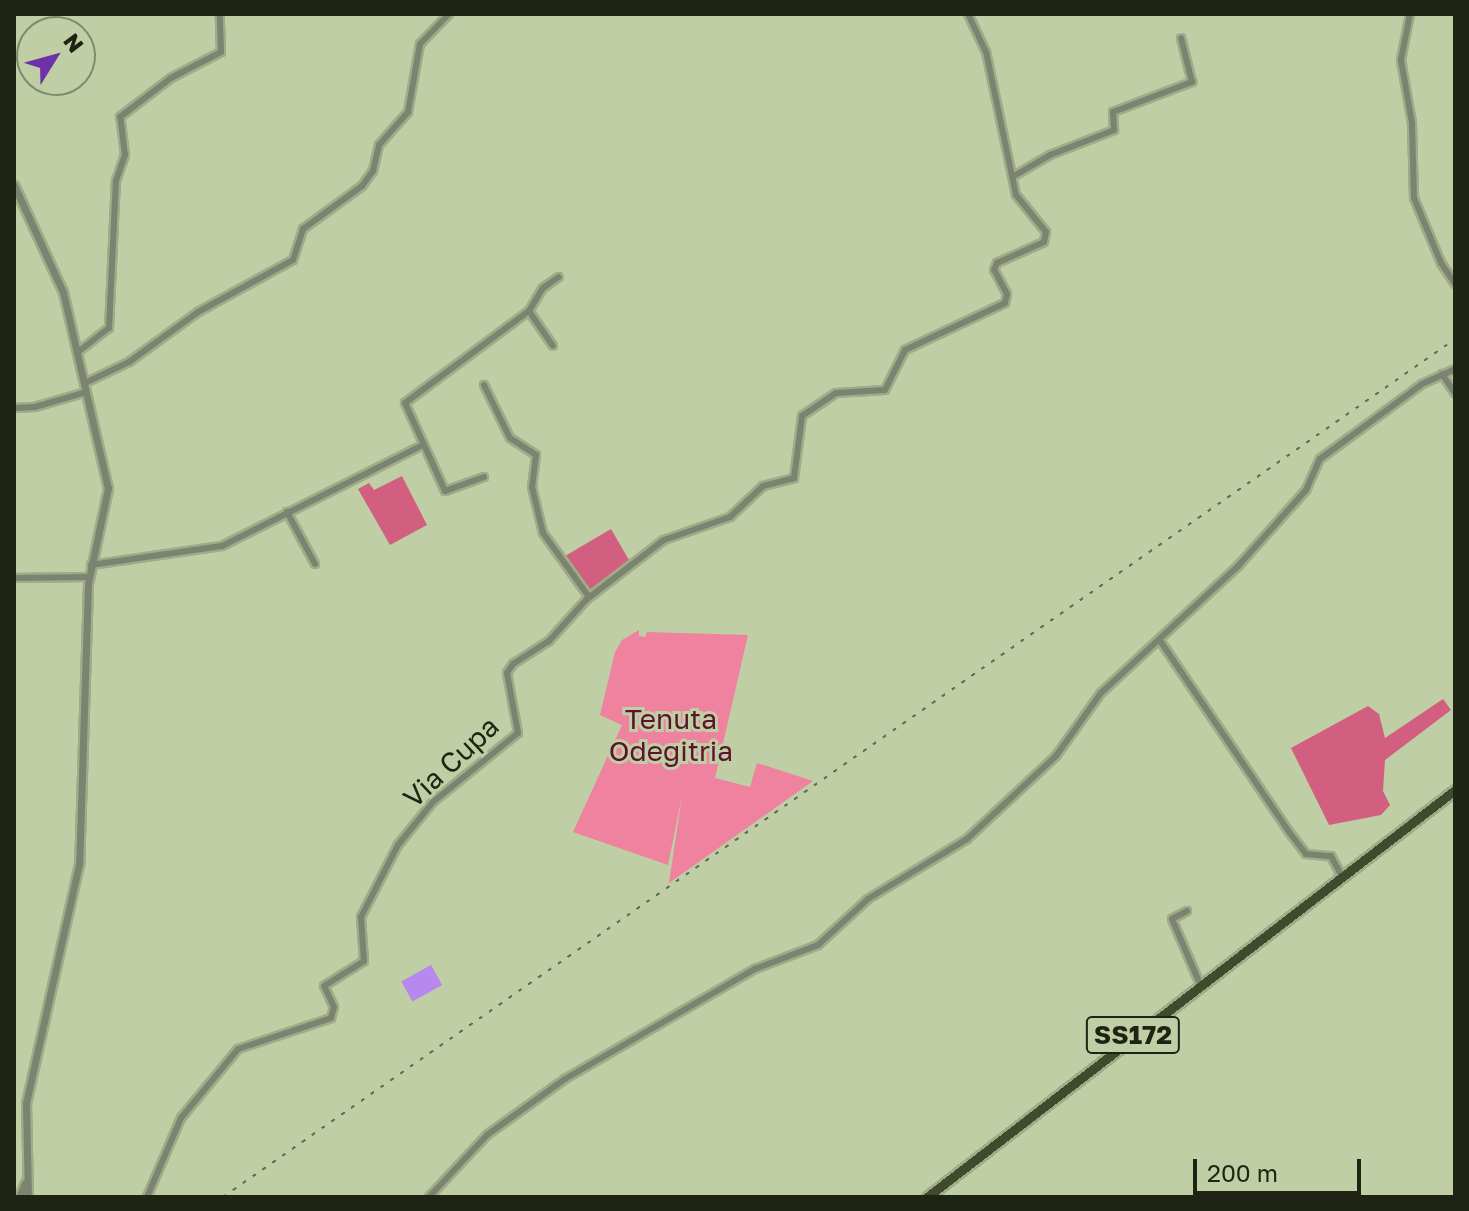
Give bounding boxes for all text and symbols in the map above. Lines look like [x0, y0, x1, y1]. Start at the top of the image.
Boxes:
north arrow [16, 16, 96, 96]
text: N [58, 28, 90, 57]
park label: Tenuta Odegitria [609, 702, 733, 768]
street label: Via Cupa [396, 709, 506, 815]
road number: SS172 [1085, 1013, 1181, 1057]
scale bar [1197, 1143, 1365, 1193]
text: 200 m [1207, 1158, 1278, 1187]

